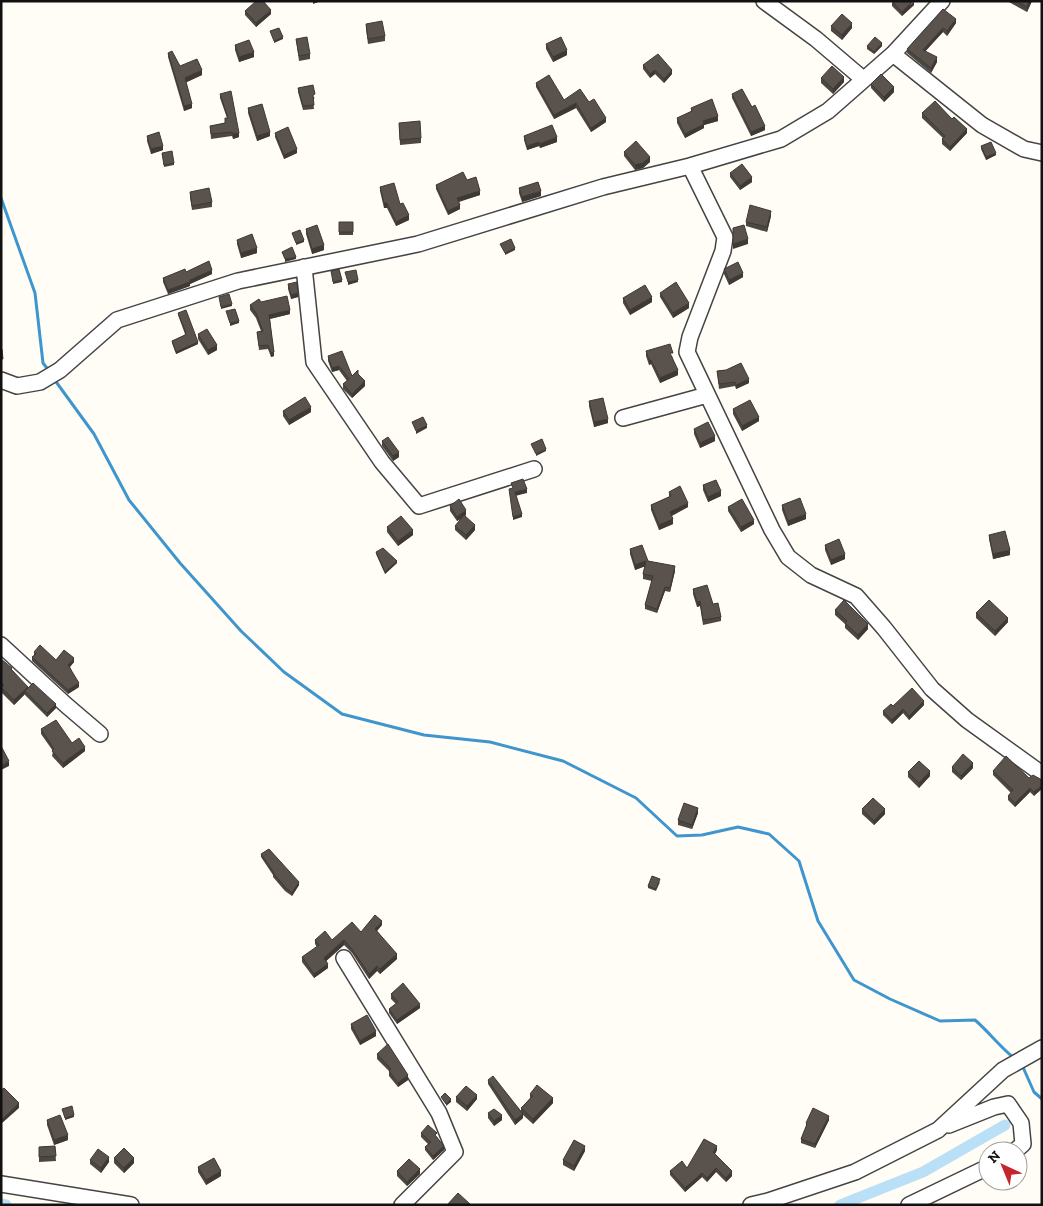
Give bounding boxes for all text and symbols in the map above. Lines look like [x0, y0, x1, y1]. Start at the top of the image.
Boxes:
north arrow [978, 1141, 1028, 1191]
text: N [985, 1147, 1004, 1167]

